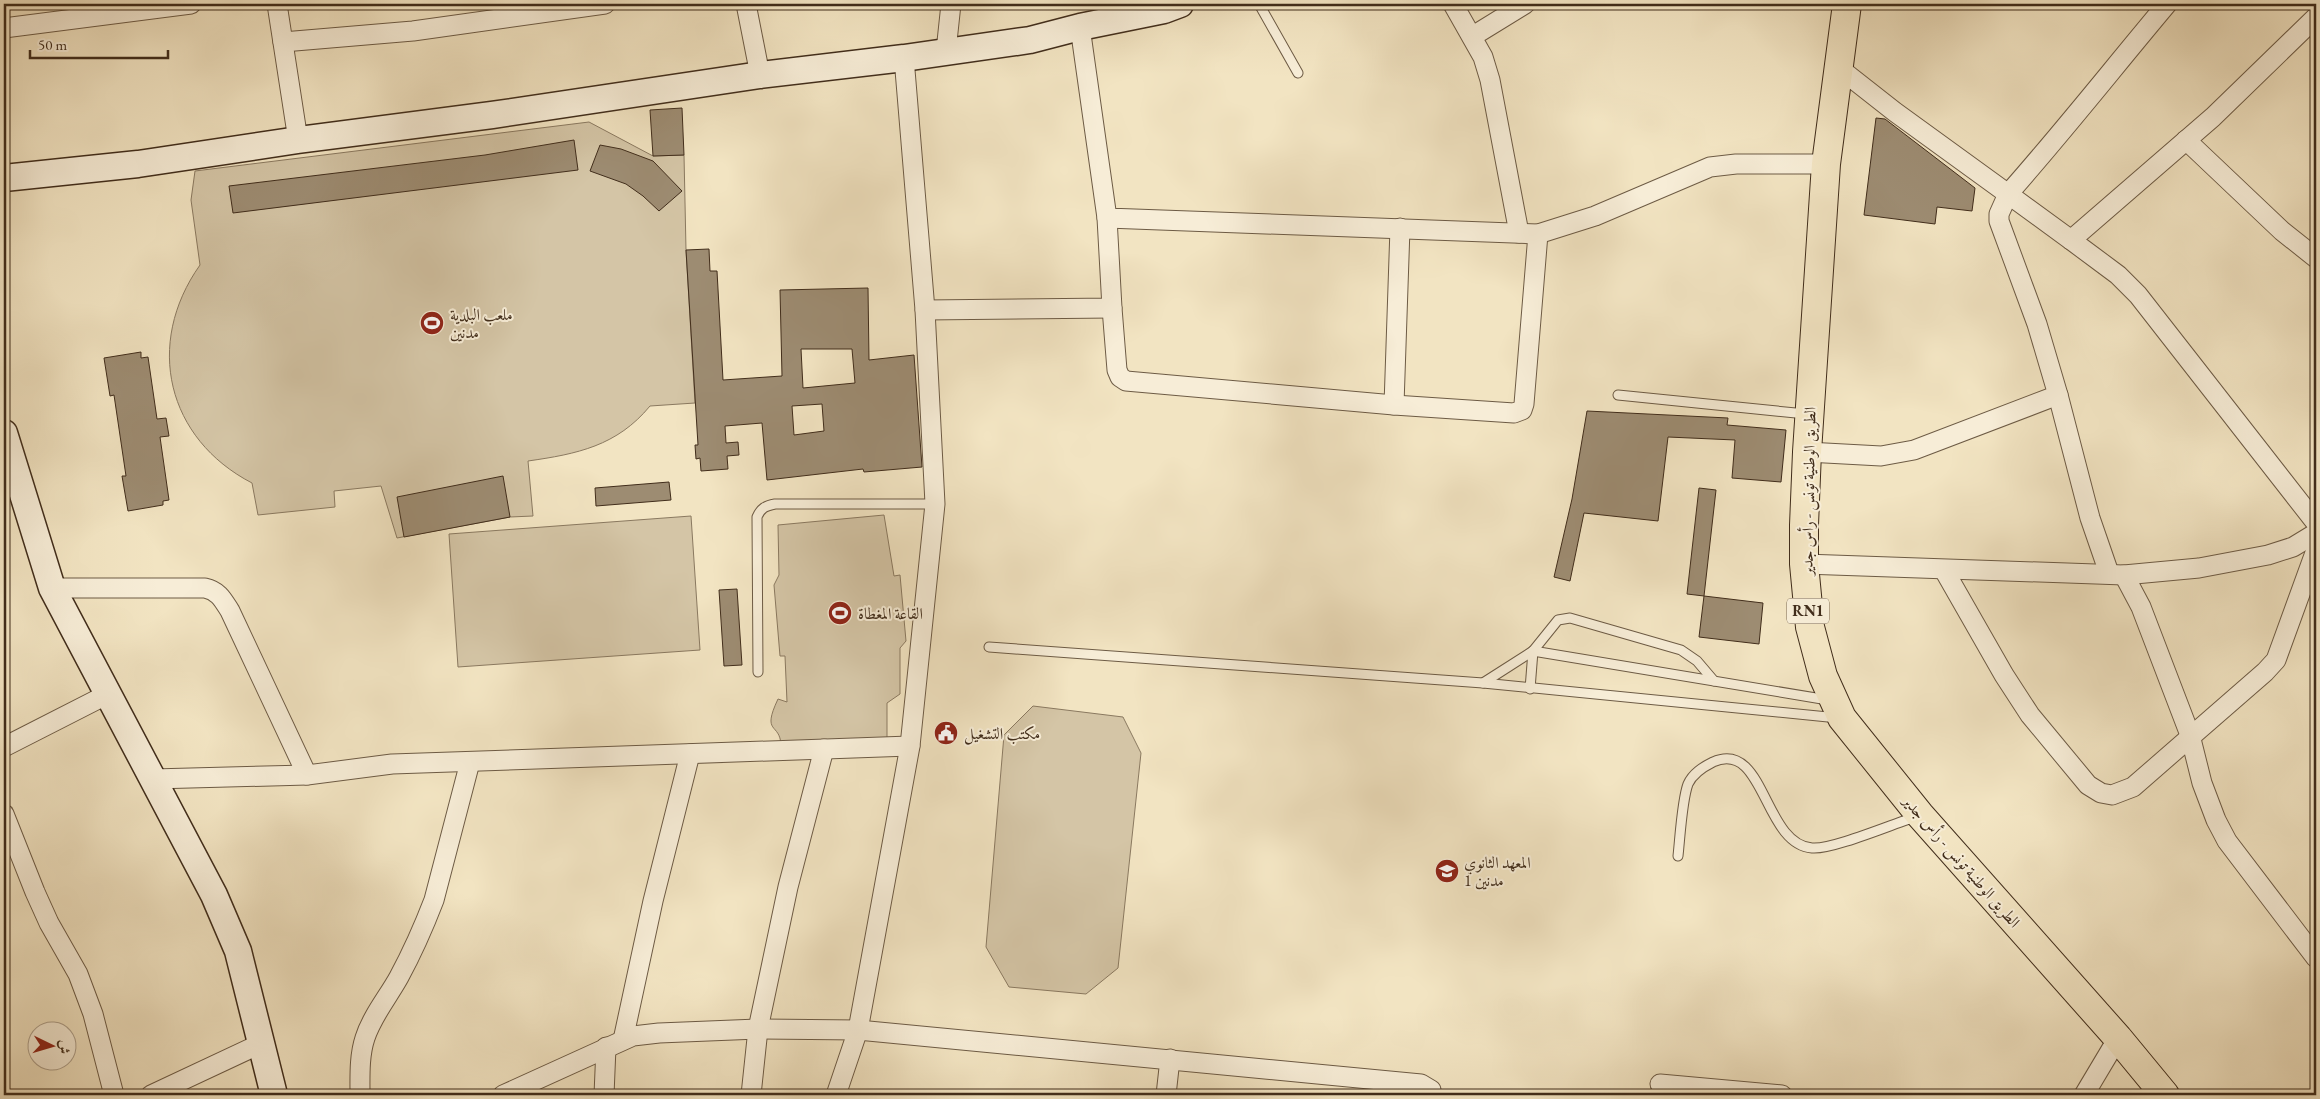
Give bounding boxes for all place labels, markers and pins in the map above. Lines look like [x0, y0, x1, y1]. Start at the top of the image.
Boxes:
place label: ملعب البلدية مدنين [450, 304, 513, 343]
sports icon: ملعب البلدية مدنين [419, 310, 445, 336]
sports icon: القاعة المغطاة [827, 600, 853, 626]
place label: القاعة المغطاة [858, 603, 923, 624]
public building icon: مكتب التشغيل [933, 720, 959, 746]
place label: مكتب التشغيل [964, 723, 1040, 745]
place label: المعهد الثانوي مدنين 1 [1464, 852, 1531, 891]
school or university icon: المعهد الثانوي مدنين 1 [1434, 858, 1460, 884]

